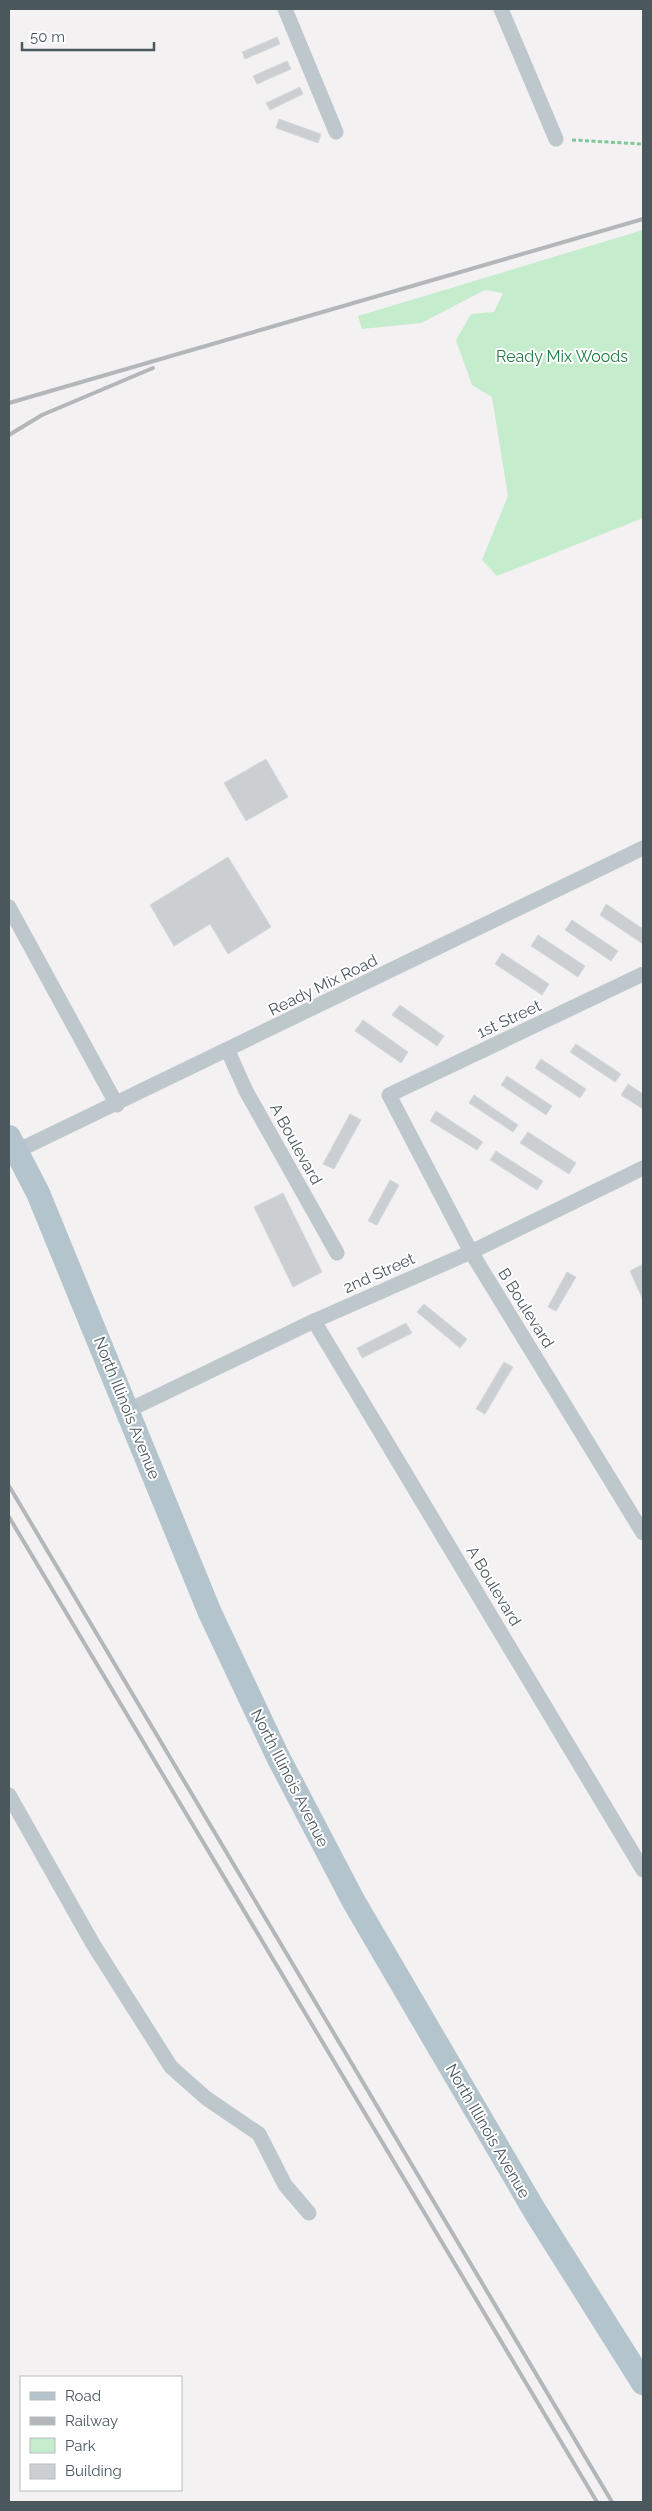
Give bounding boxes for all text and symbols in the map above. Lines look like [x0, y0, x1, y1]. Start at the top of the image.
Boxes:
scale bar [22, 20, 155, 52]
text: 50 m [30, 28, 65, 46]
park label: Ready Mix Woods [496, 347, 628, 366]
street label: Ready Mix Road [266, 950, 381, 1020]
street label: 1st Street [474, 996, 545, 1042]
street label: A Boulevard [266, 1100, 326, 1188]
street label: 2nd Street [340, 1249, 418, 1297]
street label: B Boulevard [494, 1265, 558, 1351]
street label: North Illinois Avenue [90, 1334, 164, 1482]
street label: A Boulevard [463, 1543, 525, 1629]
street label: North Illinois Avenue [247, 1706, 333, 1850]
street label: North Illinois Avenue [442, 2060, 534, 2202]
legend [20, 2376, 182, 2491]
text: Road [65, 2387, 101, 2405]
text: Railway [65, 2412, 118, 2430]
text: Park [65, 2437, 96, 2455]
text: Building [65, 2462, 122, 2480]

